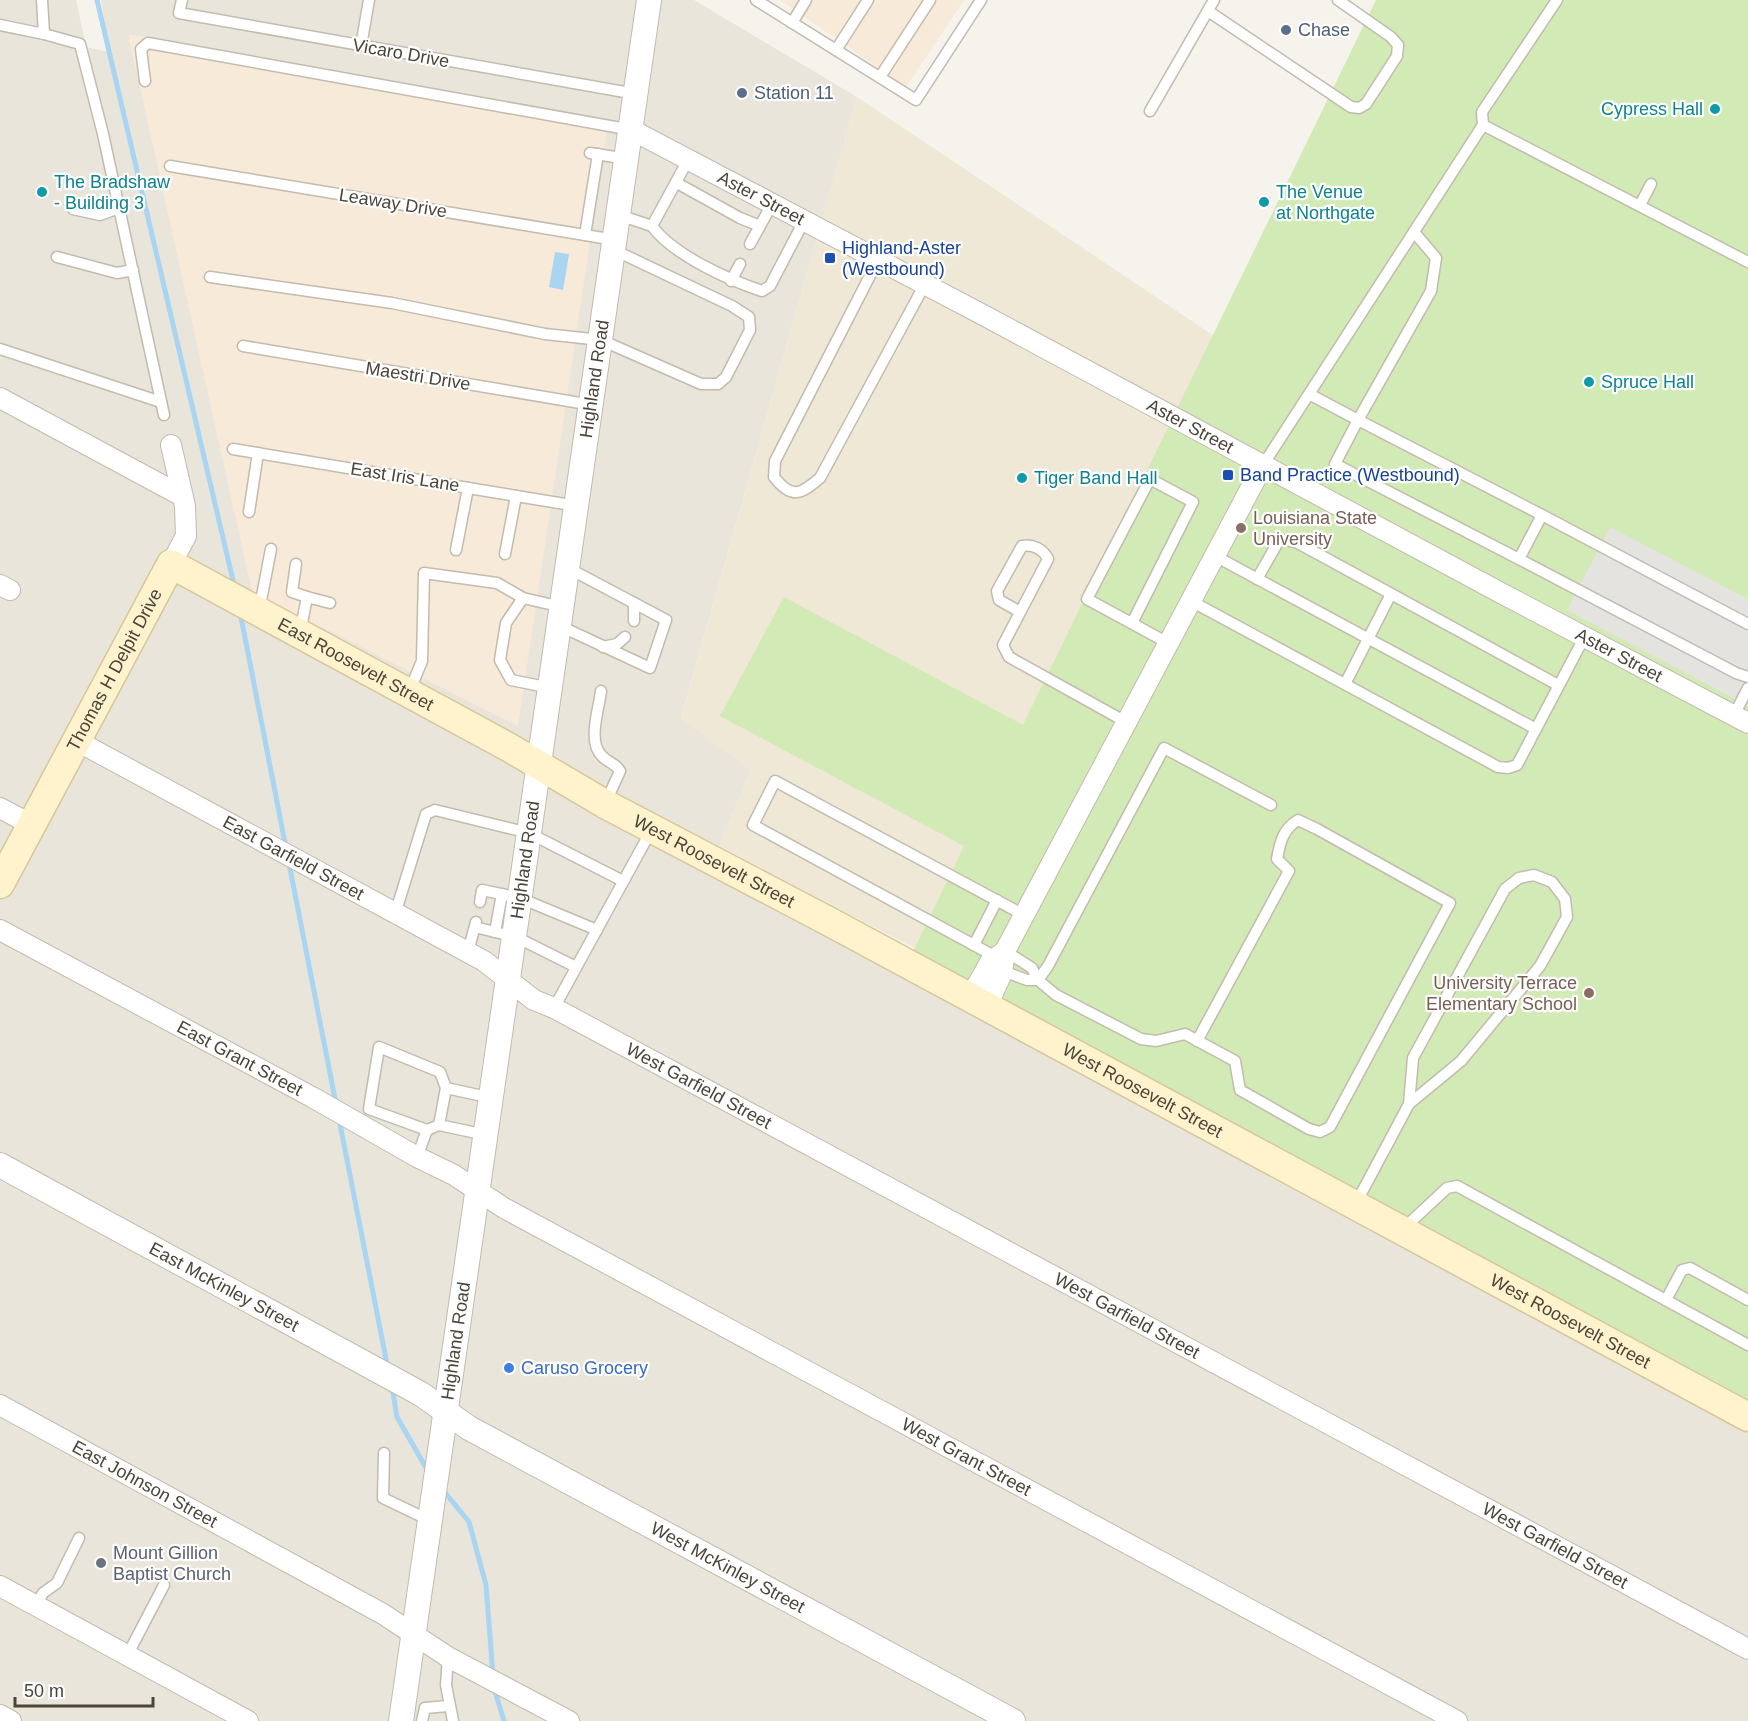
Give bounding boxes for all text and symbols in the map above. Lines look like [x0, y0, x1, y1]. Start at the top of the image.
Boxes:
place label: Chase [1298, 20, 1350, 40]
marker: Chase [1279, 23, 1293, 37]
street label: Vicaro Drive [351, 35, 451, 71]
place label: Station 11 [754, 83, 834, 103]
marker: Station 11 [735, 86, 749, 100]
place label: Cypress Hall [1601, 99, 1703, 119]
marker: Cypress Hall [1708, 102, 1722, 116]
street label: Aster Street [714, 167, 808, 229]
place label: The Bradshaw - Building 3 [54, 172, 171, 213]
place label: The Venue at Northgate [1276, 182, 1375, 223]
marker: The Bradshaw - Building 3 [35, 185, 49, 199]
street label: Leaway Drive [338, 185, 448, 221]
marker: The Venue at Northgate [1257, 195, 1271, 209]
place label: Highland-Aster (Westbound) [842, 238, 961, 279]
marker: Highland-Aster (Westbound) [823, 251, 837, 265]
street label: Highland Road [576, 318, 613, 439]
street label: Maestri Drive [364, 358, 472, 394]
place label: Spruce Hall [1601, 372, 1694, 392]
marker: Spruce Hall [1582, 375, 1596, 389]
street label: Aster Street [1144, 395, 1237, 457]
street label: East Iris Lane [349, 459, 461, 495]
place label: Band Practice (Westbound) [1240, 465, 1460, 485]
place label: Tiger Band Hall [1034, 468, 1157, 488]
marker: Band Practice (Westbound) [1221, 468, 1235, 482]
marker: Tiger Band Hall [1015, 471, 1029, 485]
place label: Louisiana State University [1253, 508, 1377, 549]
marker: Louisiana State University [1234, 521, 1248, 535]
street label: Thomas H Delpit Drive [63, 585, 166, 754]
street label: East Roosevelt Street [274, 614, 437, 715]
street label: Aster Street [1572, 624, 1666, 686]
street label: Highland Road [507, 800, 543, 920]
street label: West Roosevelt Street [630, 811, 798, 912]
street label: East Garfield Street [219, 812, 367, 904]
place label: University Terrace Elementary School [1426, 973, 1577, 1014]
marker: University Terrace Elementary School [1582, 986, 1596, 1000]
street label: East Grant Street [174, 1017, 306, 1100]
street label: West Garfield Street [623, 1039, 775, 1133]
street label: West Roosevelt Street [1059, 1039, 1226, 1142]
street label: East McKinley Street [146, 1238, 302, 1336]
street label: West Garfield Street [1051, 1269, 1203, 1363]
street label: West Roosevelt Street [1487, 1270, 1654, 1372]
street label: Highland Road [437, 1281, 474, 1401]
place label: Caruso Grocery [521, 1358, 648, 1378]
marker: Caruso Grocery [502, 1361, 516, 1375]
street label: West Grant Street [898, 1414, 1034, 1500]
street label: East Johnson Street [69, 1436, 221, 1532]
street label: West Garfield Street [1479, 1498, 1631, 1593]
street label: West McKinley Street [647, 1518, 808, 1617]
place label: Mount Gillion Baptist Church [113, 1543, 231, 1584]
marker: Mount Gillion Baptist Church [94, 1556, 108, 1570]
scale bar [15, 1670, 153, 1708]
text: 50 m [24, 1681, 64, 1701]

